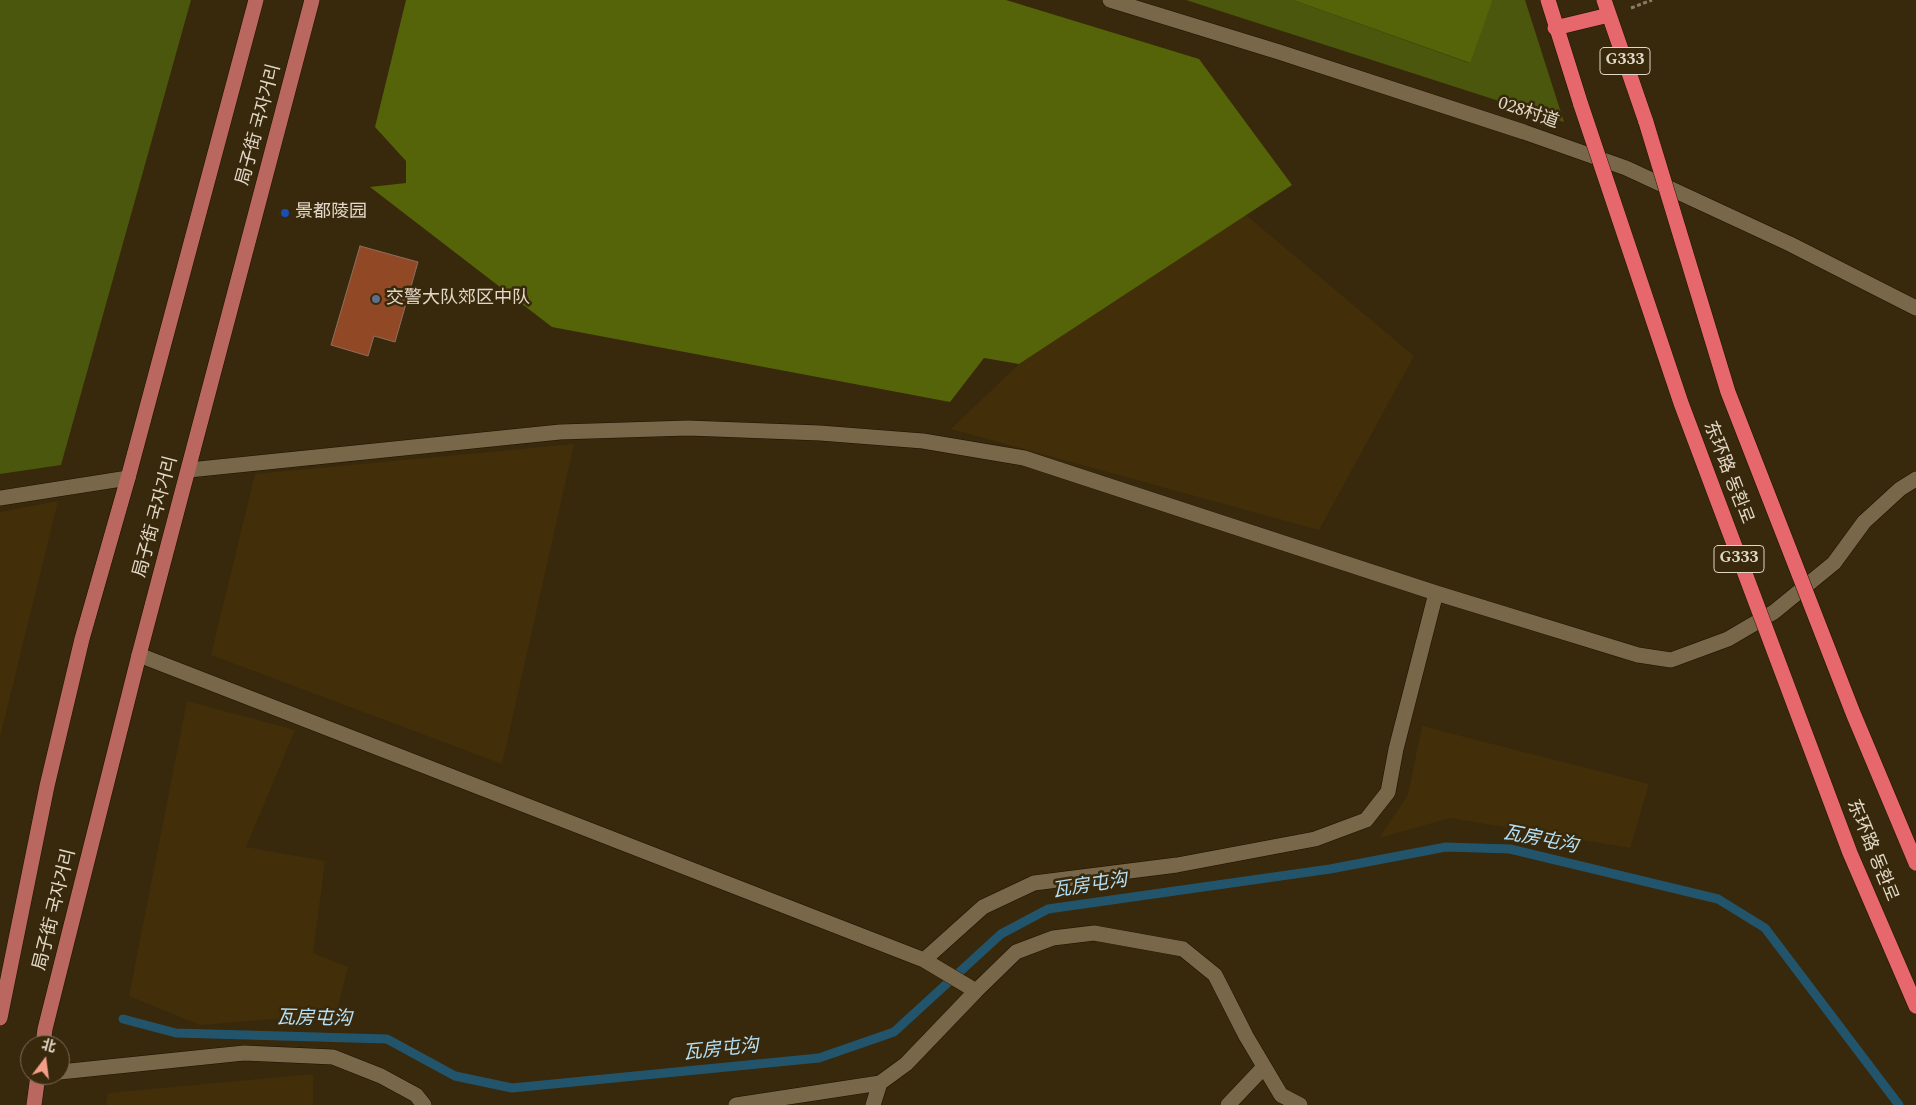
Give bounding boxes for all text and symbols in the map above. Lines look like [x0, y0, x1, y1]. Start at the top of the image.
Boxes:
road number: G333 [1600, 48, 1650, 74]
street label: 局子街 국자거리 [233, 62, 287, 188]
street label: 028村道 [1495, 94, 1561, 134]
place label: 景都陵园 [295, 202, 367, 224]
marker: 景都陵园 [279, 207, 291, 219]
place label: 交警大队郊区中队 [386, 288, 530, 310]
marker: 交警大队郊区中队 [370, 293, 382, 305]
street label: 东环路 동환로 [1698, 419, 1756, 527]
street label: 局子街 국자거리 [130, 454, 184, 580]
road number: G333 [1714, 546, 1764, 572]
street label: 东环路 동환로 [1841, 797, 1901, 905]
water label: 瓦房屯沟 [1501, 823, 1579, 859]
street label: 局子街 국자거리 [30, 847, 82, 973]
water label: 瓦房屯沟 [1051, 870, 1129, 904]
water label: 瓦房屯沟 [276, 1008, 352, 1032]
text: 北 [39, 1034, 58, 1058]
north arrow [20, 1035, 70, 1085]
water label: 瓦房屯沟 [682, 1036, 760, 1066]

